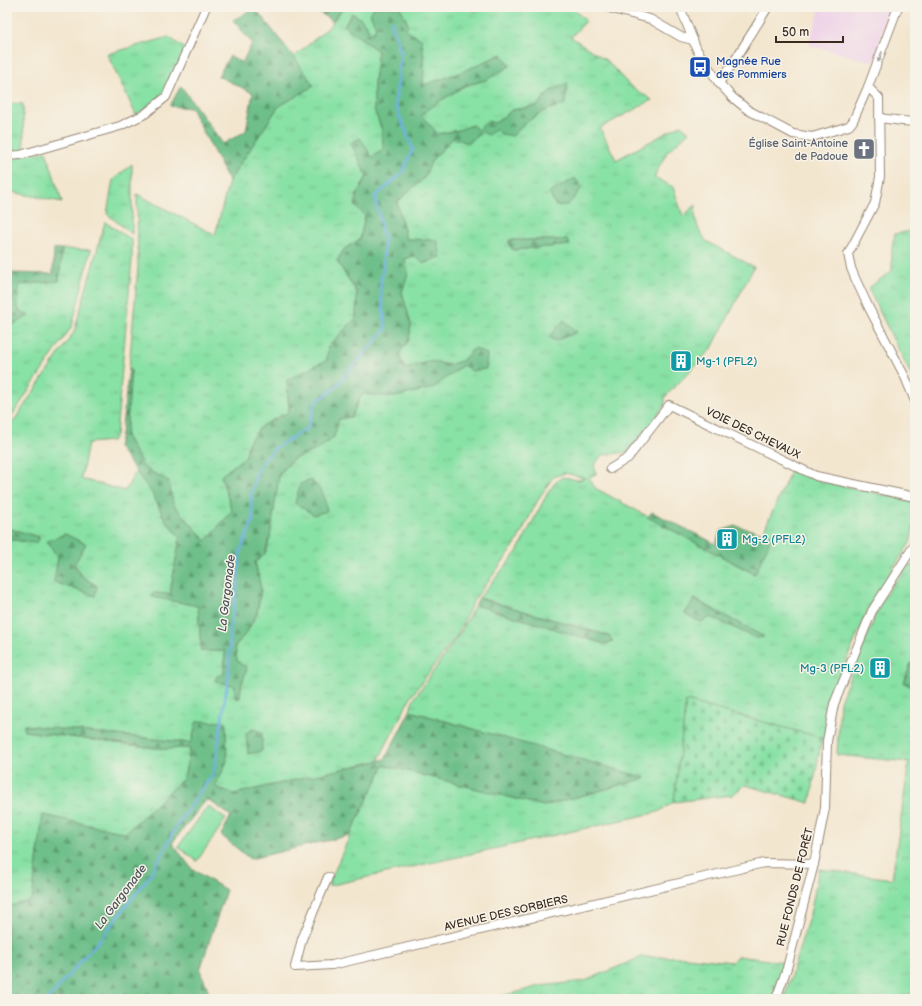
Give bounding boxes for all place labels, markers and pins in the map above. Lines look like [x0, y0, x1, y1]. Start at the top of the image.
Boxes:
bus stop icon: Magnée Rue des Pommiers [687, 54, 713, 80]
place label: Magnée Rue des Pommiers [716, 55, 787, 81]
place label: Église Saint-Antoine de Padoue [748, 136, 848, 163]
church icon: Église Saint-Antoine de Padoue [851, 136, 877, 162]
building icon: Mg-1 (PFL2) [668, 348, 694, 374]
place label: Mg-1 (PFL2) [696, 355, 757, 368]
building icon: Mg-2 (PFL2) [714, 526, 740, 552]
place label: Mg-2 (PFL2) [742, 533, 806, 546]
building icon: Mg-3 (PFL2) [867, 655, 893, 681]
place label: Mg-3 (PFL2) [800, 662, 864, 675]

